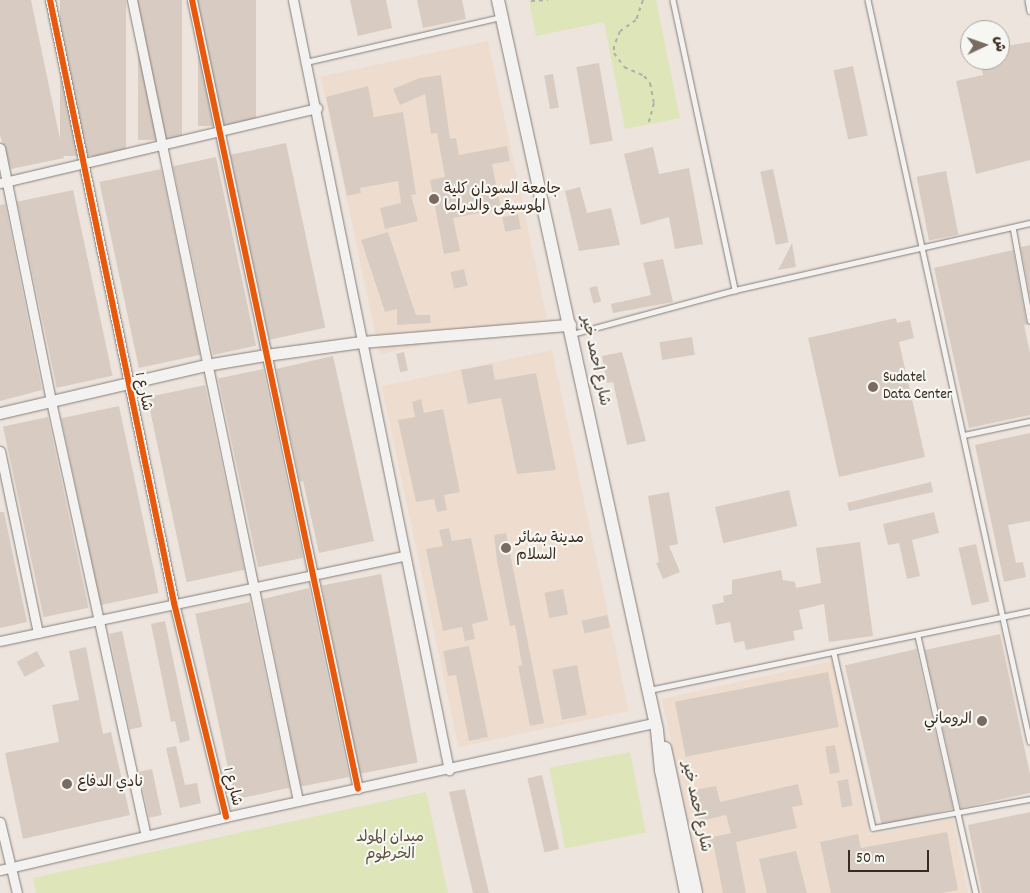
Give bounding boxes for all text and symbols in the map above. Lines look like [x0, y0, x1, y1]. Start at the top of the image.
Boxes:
north arrow [960, 20, 1010, 70]
text: ش [989, 36, 1009, 52]
place label: جامعة السودان كلية الموسيقى والدراما [444, 181, 561, 216]
marker: جامعة السودان كلية الموسيقى والدراما [428, 193, 440, 205]
street label: شارع احمد خير [576, 314, 612, 408]
place label: Sudatel Data Center [883, 369, 952, 404]
street label: شارع 1 [129, 371, 155, 413]
marker: Sudatel Data Center [867, 381, 879, 393]
place label: مدينة بشائر السلام [516, 530, 584, 565]
marker: مدينة بشائر السلام [500, 542, 512, 554]
place label: الروماني [924, 712, 972, 730]
marker: الروماني [976, 715, 988, 727]
street label: شارع احمد خير [677, 760, 713, 854]
street label: شارع 1 [218, 766, 244, 808]
place label: نادي الدفاع [77, 775, 143, 793]
marker: نادي الدفاع [61, 778, 73, 790]
park label: ميدان المولد الخرطوم [356, 829, 424, 864]
scale bar [850, 840, 931, 872]
text: 50 m [856, 848, 885, 870]

